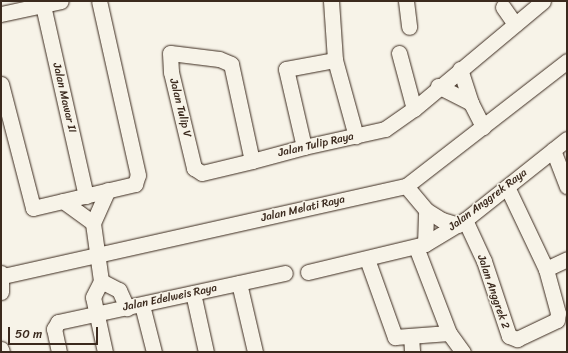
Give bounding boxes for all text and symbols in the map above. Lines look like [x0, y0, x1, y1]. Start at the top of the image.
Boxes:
street label: Jalan Mawar II [50, 62, 78, 134]
street label: Jalan Tulip V [166, 77, 194, 139]
street label: Jalan Tulip Raya [277, 130, 355, 160]
street label: Jalan Anggrek Raya [446, 166, 530, 234]
street label: Jalan Melati Raya [260, 193, 346, 225]
street label: Jalan Anggrek 2 [474, 253, 512, 331]
street label: Jalan Edelweis Raya [121, 282, 219, 314]
scale bar [10, 319, 100, 345]
text: 50 m [15, 323, 42, 345]

